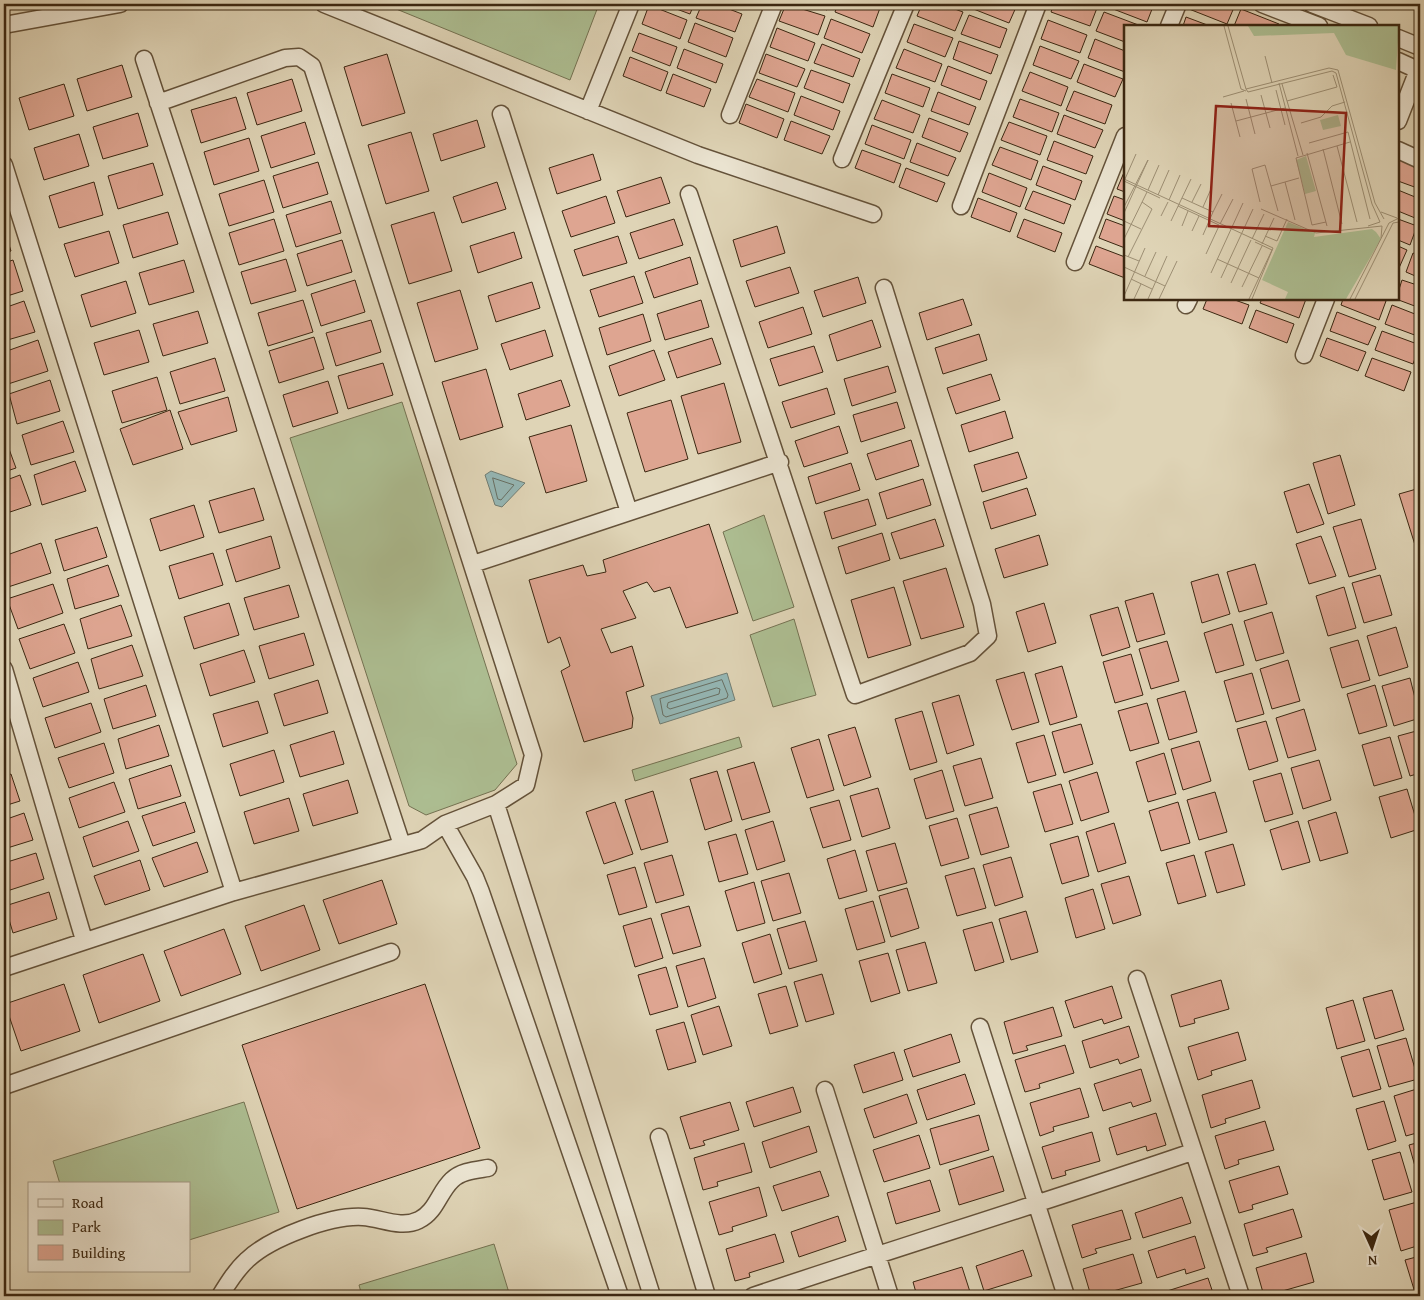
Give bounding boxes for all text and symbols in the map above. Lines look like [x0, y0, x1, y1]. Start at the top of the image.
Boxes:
inset map [1124, 25, 1399, 300]
legend [28, 1182, 190, 1272]
text: Road [72, 1192, 103, 1213]
text: Park [72, 1216, 101, 1237]
north arrow [1346, 1222, 1396, 1272]
text: Building [72, 1242, 126, 1263]
text: N [1367, 1251, 1378, 1271]

